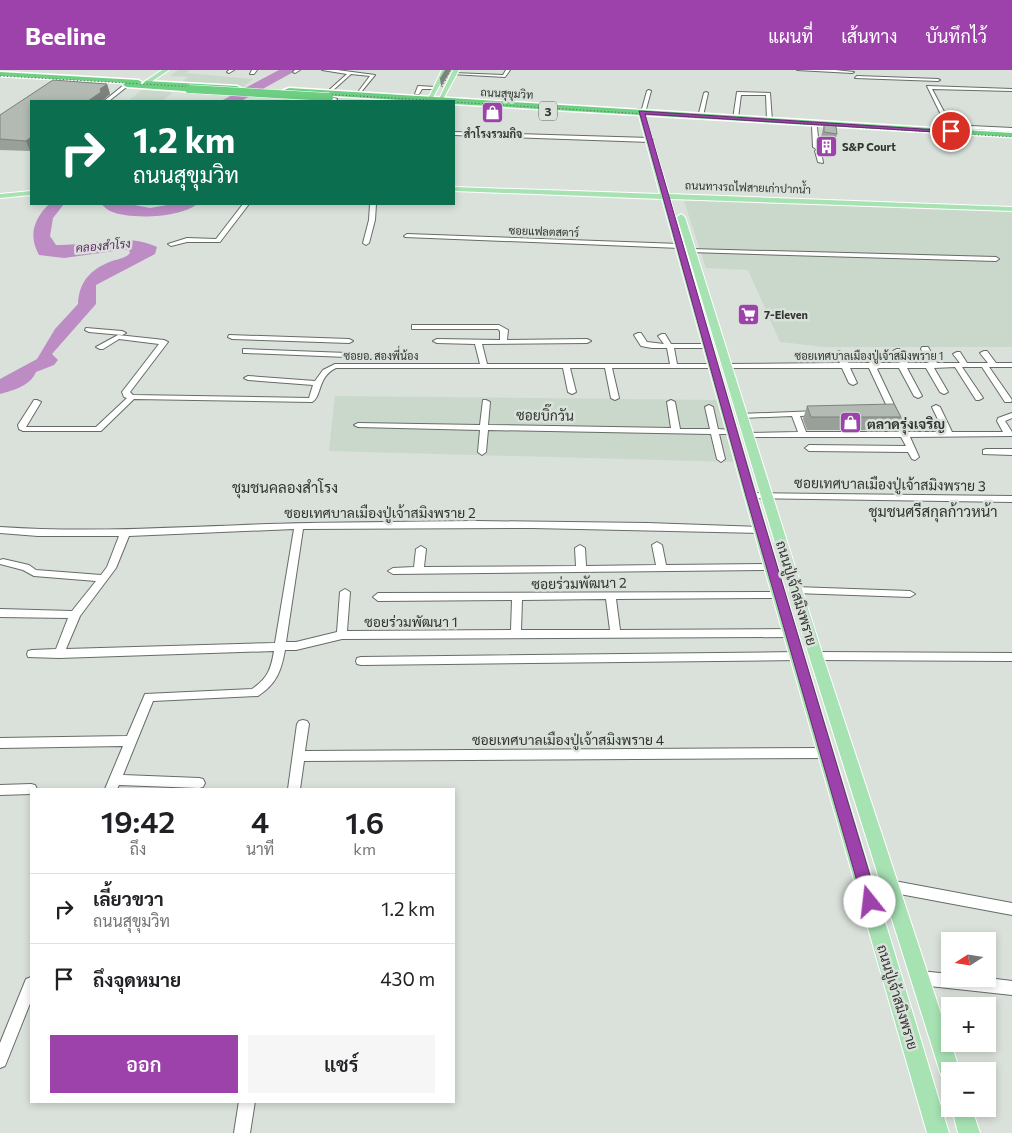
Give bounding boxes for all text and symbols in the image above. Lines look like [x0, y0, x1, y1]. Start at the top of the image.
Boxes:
text: Beeline [25, 21, 106, 50]
text: แผนที่ [768, 25, 813, 47]
text: เส้นทาง [841, 25, 897, 47]
text: บันทึกไว้ [925, 25, 987, 47]
street label: ถนนสุขุมวิท [480, 85, 534, 104]
shop icon: สำโรงรวมกิจ [481, 100, 505, 124]
road number: 3 [539, 101, 557, 120]
pin [930, 110, 972, 152]
text: 1.2 km [133, 117, 235, 160]
icon: arrive [937, 117, 965, 145]
icon: right [50, 120, 115, 185]
place label: สำโรงรวมกิจ [464, 126, 522, 140]
building icon: S&P Court [814, 134, 838, 158]
place label: S&P Court [842, 140, 896, 153]
text: ถนนสุขุมวิท [133, 161, 239, 188]
street label: ถนนทางรถไฟสายเก่าปากน้ำ [685, 174, 811, 196]
street label: ซอยแฟลตสตาร์ [508, 222, 580, 239]
water label: คลองสำโรง [75, 236, 132, 254]
supermarket icon: 7-Eleven [736, 302, 760, 326]
place label: 7-Eleven [764, 308, 808, 321]
street label: ซอยอ. สองพี่น้อง [344, 345, 418, 362]
street label: ซอยเทศบาลเมืองปู่เจ้าสมิงพราย 1 [794, 349, 944, 364]
street label: ซอยบิ๊กวัน [516, 403, 574, 424]
shop icon: ตลาดรุ่งเจริญ [839, 411, 863, 435]
place label: ตลาดรุ่งเจริญ [867, 415, 945, 435]
street label: ซอยเทศบาลเมืองปู่เจ้าสมิงพราย 3 [794, 474, 986, 496]
district label: ชุมชนคลองสำโรง [232, 478, 338, 499]
district label: ชุมชนศรีสกุลก้าวหน้า [868, 502, 998, 523]
street label: ซอยเทศบาลเมืองปู่เจ้าสมิงพราย 2 [284, 504, 476, 523]
street label: ถนนปู่เจ้าสมิงพราย [771, 539, 821, 648]
street label: ซอยร่วมพัฒนา 2 [531, 574, 627, 592]
street label: ซอยร่วมพัฒนา 1 [364, 613, 458, 630]
street label: ซอยเทศบาลเมืองปู่เจ้าสมิงพราย 4 [472, 731, 665, 750]
text: 19:42 [101, 802, 175, 839]
text: 4 [251, 802, 269, 839]
text: 1.6 [345, 803, 384, 840]
text: ถึง [130, 839, 146, 858]
text: นาที [246, 839, 274, 858]
text: km [353, 839, 376, 858]
position arrow [843, 875, 895, 927]
text: เลี้ยวขวา [93, 887, 164, 910]
icon: right [50, 895, 78, 923]
text: 1.2 km [381, 897, 435, 920]
text: ถนนสุขุมวิท [93, 911, 170, 930]
north arrow [941, 932, 996, 988]
map controls [941, 932, 996, 1117]
street label: ถนนปู่เจ้าสมิงพราย [872, 943, 922, 1052]
icon: arrive [50, 965, 78, 993]
text: 430 m [380, 967, 435, 990]
text: ถึงจุดหมาย [93, 968, 181, 991]
button: + [941, 997, 996, 1052]
button: ออก [50, 1035, 238, 1093]
button: แชร์ [248, 1035, 435, 1093]
button: − [941, 1062, 996, 1117]

